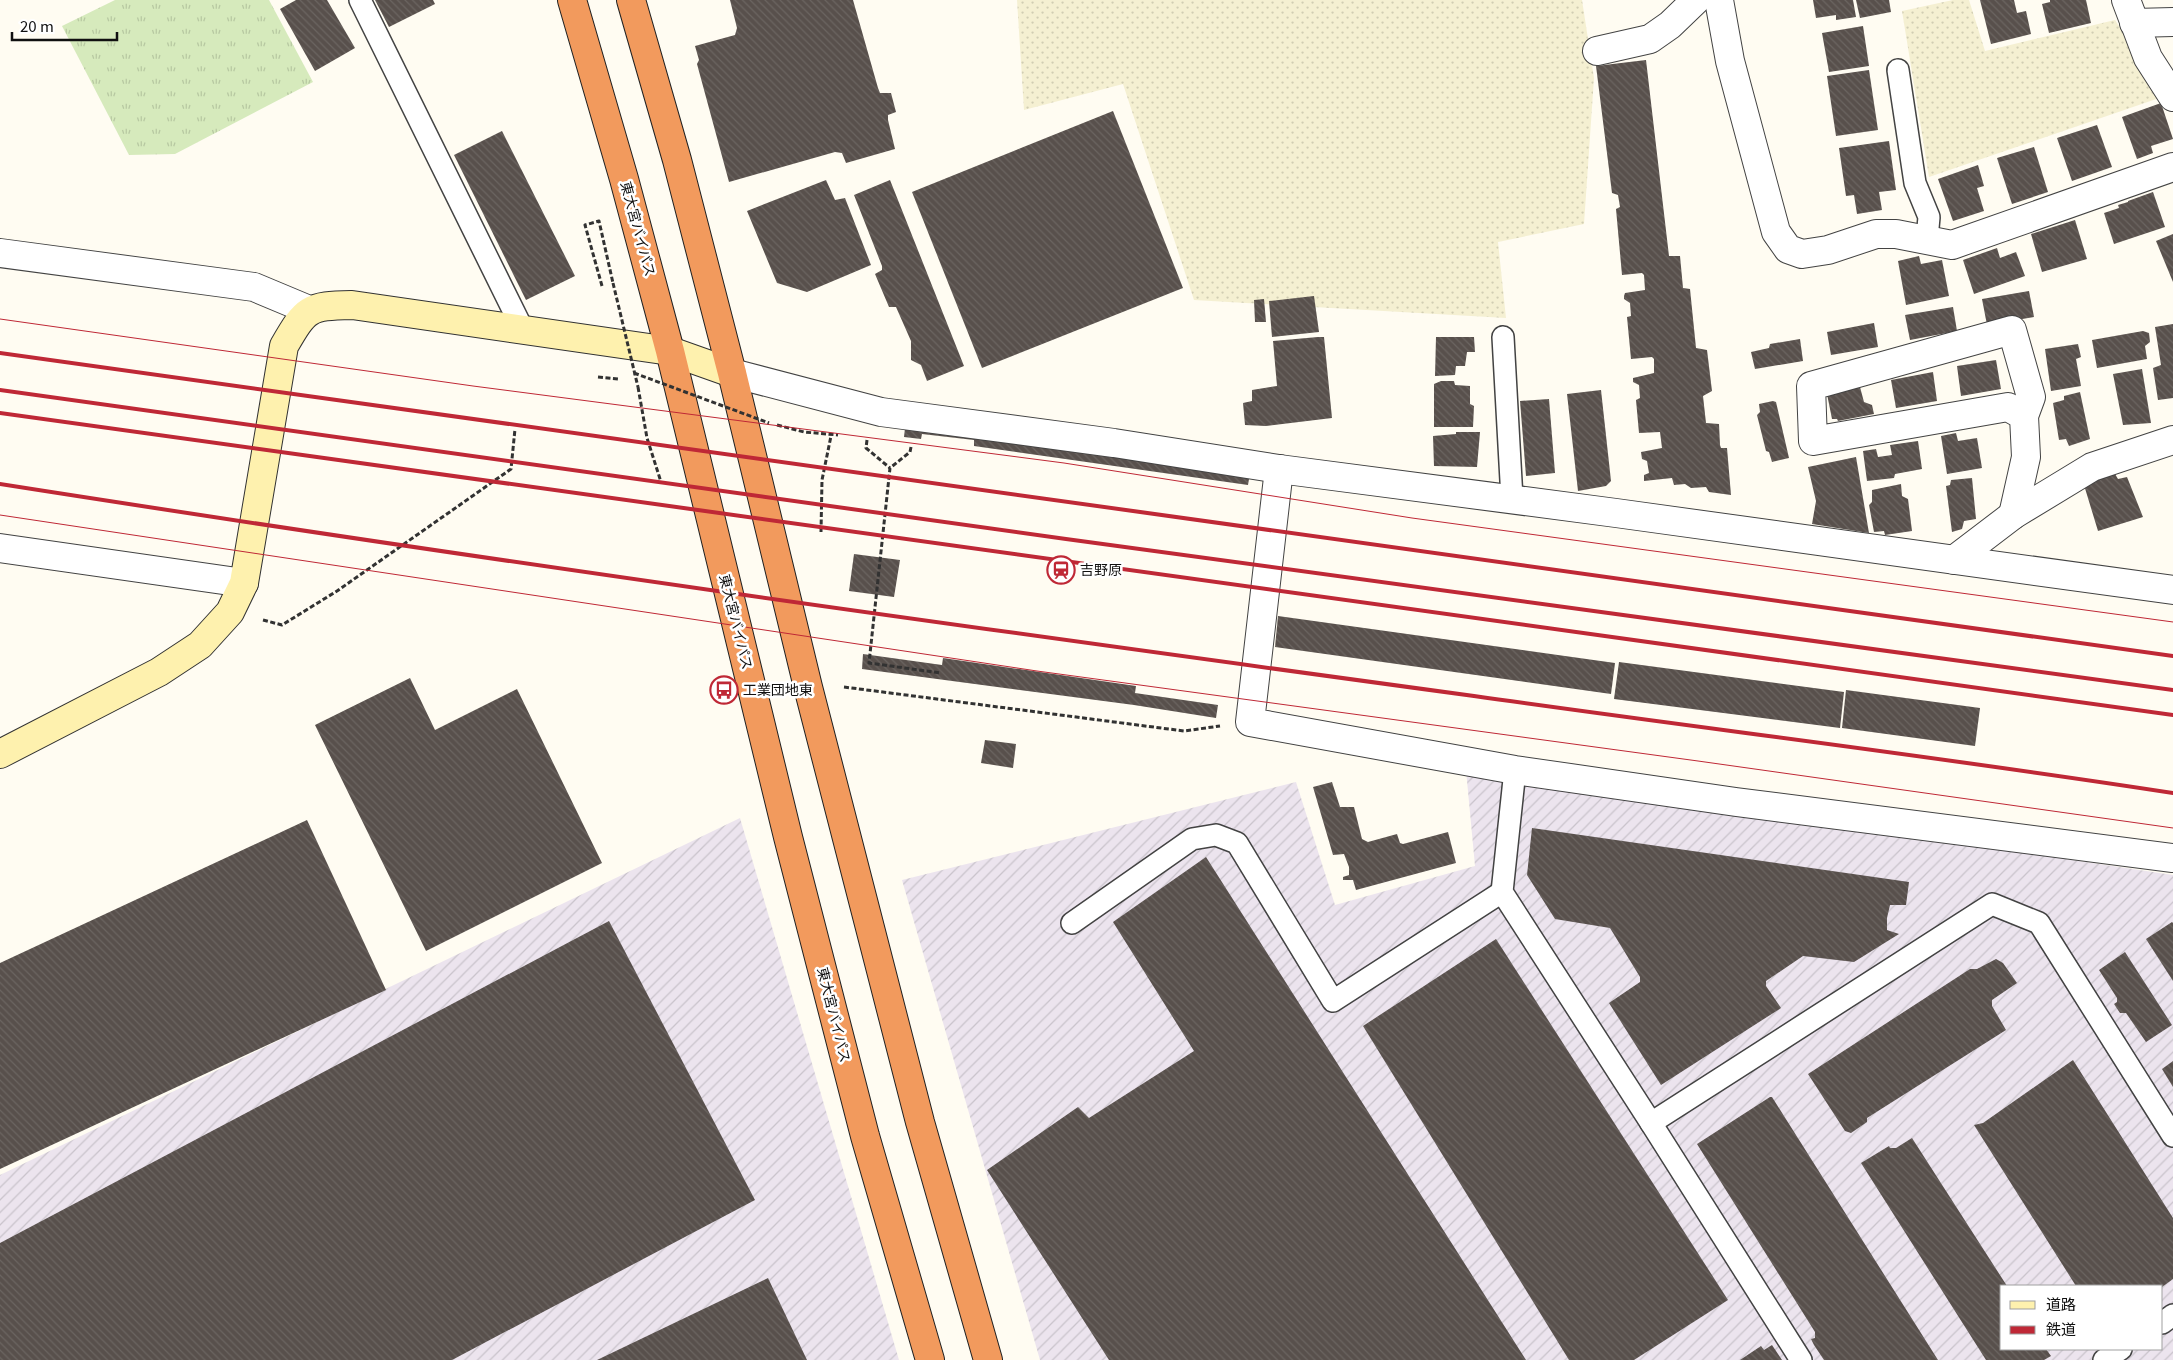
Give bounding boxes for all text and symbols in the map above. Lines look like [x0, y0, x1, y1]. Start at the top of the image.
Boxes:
scale bar [12, 10, 118, 42]
text: 20 m [20, 15, 54, 36]
street label: 東大宮バイパス [617, 179, 661, 279]
station icon: 吉野原 [1046, 555, 1076, 585]
place label: 吉野原 [1080, 559, 1122, 579]
street label: 東大宮バイパス [715, 572, 758, 672]
bus stop icon: 工業団地東 [709, 675, 739, 705]
place label: 工業団地東 [743, 679, 813, 699]
street label: 東大宮バイパス [813, 965, 856, 1065]
legend [2000, 1285, 2163, 1350]
text: 道路 [2046, 1293, 2076, 1314]
text: 鉄道 [2046, 1318, 2076, 1339]

